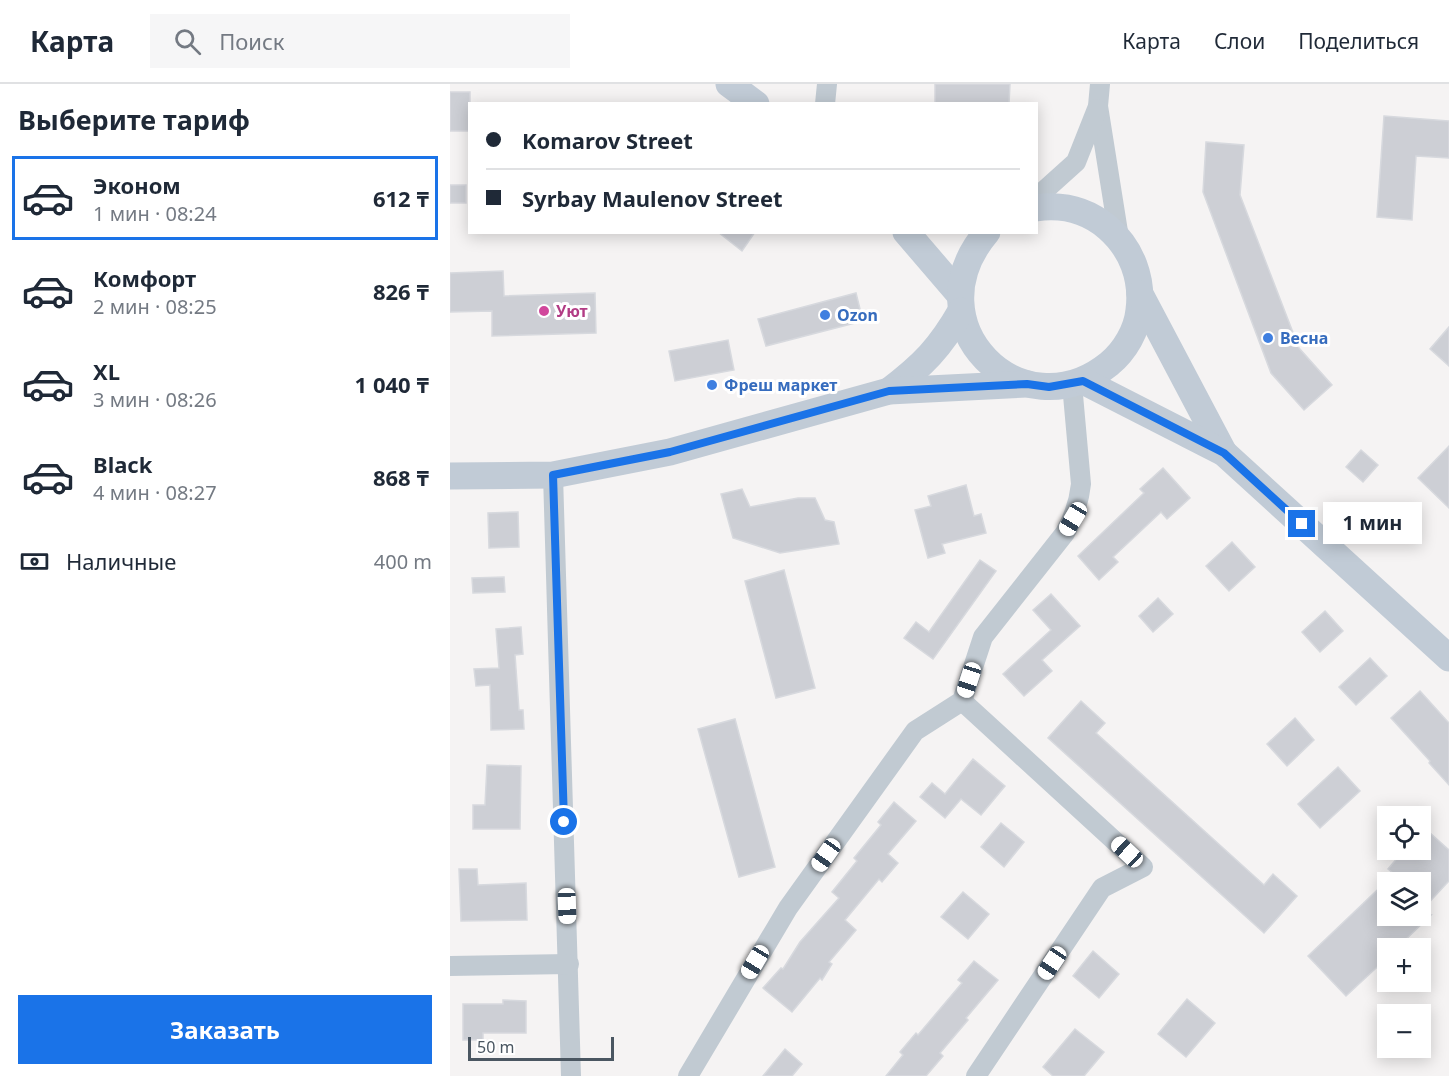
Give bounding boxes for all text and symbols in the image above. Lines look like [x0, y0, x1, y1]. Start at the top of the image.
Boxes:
search box [150, 14, 570, 68]
text: Карта [30, 22, 114, 60]
icon: search [171, 25, 204, 58]
text: Поиск [219, 26, 285, 56]
text: Карта [1122, 27, 1181, 55]
text: Слои [1214, 27, 1265, 55]
text: Поделиться [1298, 27, 1419, 55]
text: Выберите тариф [18, 101, 250, 138]
text: Komarov Street [522, 125, 693, 155]
text: Эконом [93, 170, 181, 200]
icon: car [21, 171, 75, 225]
text: 612 ₸ [373, 183, 429, 213]
text: Syrbay Maulenov Street [522, 183, 783, 213]
text: 1 мин · 08:24 [93, 200, 217, 227]
text: Комфорт [93, 263, 196, 293]
icon: car [21, 264, 75, 318]
text: 826 ₸ [373, 276, 429, 306]
text: 2 мин · 08:25 [93, 293, 217, 320]
place label: Уют [556, 300, 588, 322]
marker: Уют [537, 304, 551, 318]
place label: Ozon [837, 304, 878, 326]
marker: Ozon [818, 308, 832, 322]
place label: Весна [1280, 327, 1328, 349]
marker: Весна [1261, 331, 1275, 345]
text: XL [93, 356, 120, 386]
icon: car [21, 357, 75, 411]
text: 1 040 ₸ [355, 369, 429, 399]
place label: Фреш маркет [724, 374, 837, 396]
marker: Фреш маркет [705, 378, 719, 392]
text: 3 мин · 08:26 [93, 386, 217, 413]
text: Black [93, 449, 152, 479]
icon: car [21, 450, 75, 504]
text: 868 ₸ [373, 462, 429, 492]
text: 4 мин · 08:27 [93, 479, 217, 506]
car [1056, 499, 1090, 539]
callout: 1 мин [1323, 503, 1422, 545]
text: 1 мин [1343, 509, 1402, 536]
route end [1288, 510, 1315, 537]
icon: cash [18, 545, 51, 578]
text: Наличные [66, 546, 176, 576]
text: 400 m [374, 548, 432, 575]
car [955, 660, 983, 700]
map controls [1377, 806, 1431, 1058]
button: locate [1377, 806, 1431, 860]
route start [550, 808, 577, 835]
car [1108, 833, 1146, 871]
car [808, 835, 844, 875]
button: layers [1377, 872, 1431, 926]
car [557, 888, 577, 924]
button: + [1377, 938, 1431, 992]
car [738, 942, 772, 982]
car [1034, 943, 1070, 983]
button: Заказать [18, 995, 432, 1064]
button: − [1377, 1004, 1431, 1058]
scale bar [468, 1034, 614, 1062]
text: 50 m [477, 1036, 514, 1058]

